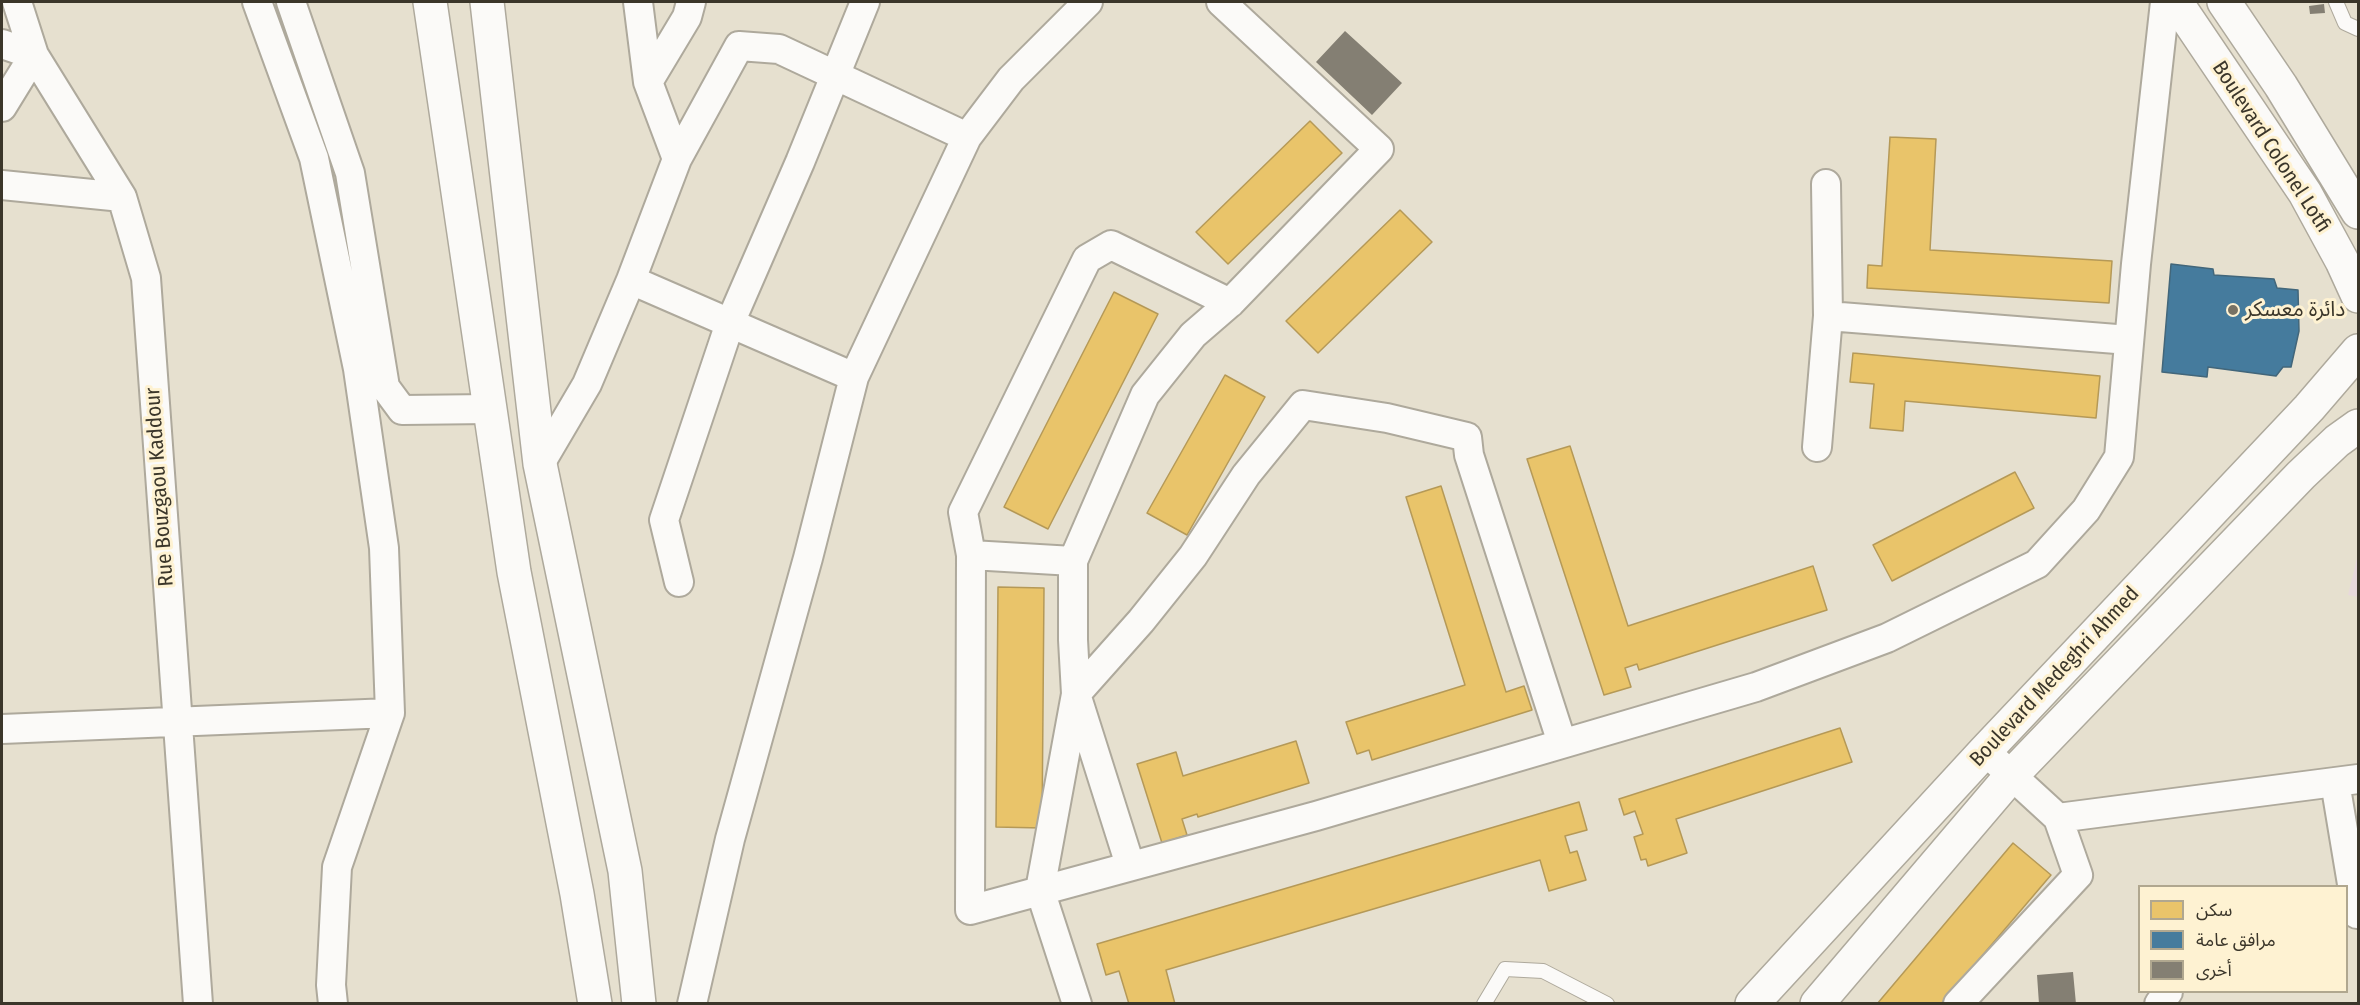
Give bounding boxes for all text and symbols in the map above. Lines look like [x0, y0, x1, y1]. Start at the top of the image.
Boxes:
street label: Boulevard Colonel Lotfi [2206, 57, 2336, 237]
place label: دائرة معسكر [2245, 297, 2345, 323]
marker: دائرة معسكر [2226, 303, 2240, 317]
street label: Rue Bouzgaou Kaddour [140, 387, 180, 587]
street label: Boulevard Medeghri Ahmed [1965, 582, 2145, 772]
legend [2138, 885, 2348, 993]
text: سكن [2196, 899, 2232, 921]
text: مرافق عامة [2196, 929, 2276, 951]
text: أخرى [2196, 959, 2232, 981]

